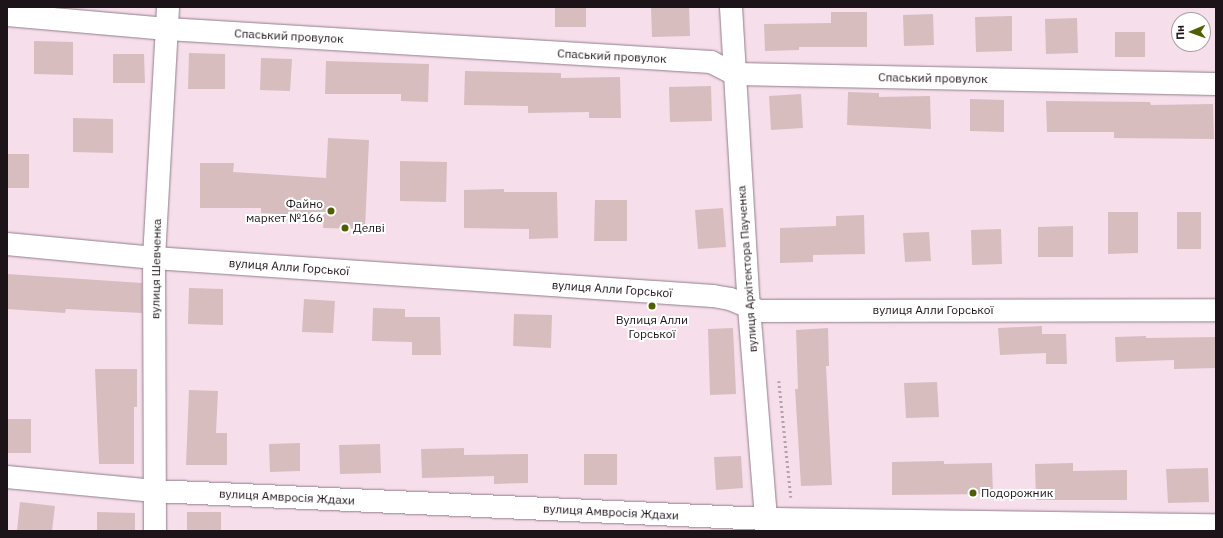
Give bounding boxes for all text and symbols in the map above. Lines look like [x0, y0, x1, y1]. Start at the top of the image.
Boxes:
north arrow [1171, 12, 1211, 52]
text: Пн [1173, 25, 1187, 40]
street label: Спаський провулок [234, 26, 344, 46]
street label: Спаський провулок [557, 46, 667, 66]
street label: Спаський провулок [878, 70, 988, 86]
street label: вулиця Архітектора Паученка [734, 185, 760, 353]
place label: Файно маркет №166 [246, 197, 323, 225]
marker: Файно маркет №166 [326, 206, 336, 216]
street label: вулиця Шевченка [148, 219, 164, 319]
place label: Делві [353, 221, 385, 235]
marker: Делві [340, 223, 350, 233]
street label: вулиця Алли Горської [228, 256, 350, 278]
street label: вулиця Алли Горської [551, 278, 673, 300]
marker: Вулиця Алли Горської [647, 301, 657, 311]
street label: вулиця Алли Горської [873, 303, 993, 317]
place label: Вулиця Алли Горської [616, 313, 688, 341]
street label: вулиця Амвросія Ждахи [219, 486, 355, 508]
place label: Подорожник [981, 486, 1053, 500]
marker: Подорожник [968, 488, 978, 498]
street label: вулиця Амвросія Ждахи [543, 501, 679, 523]

